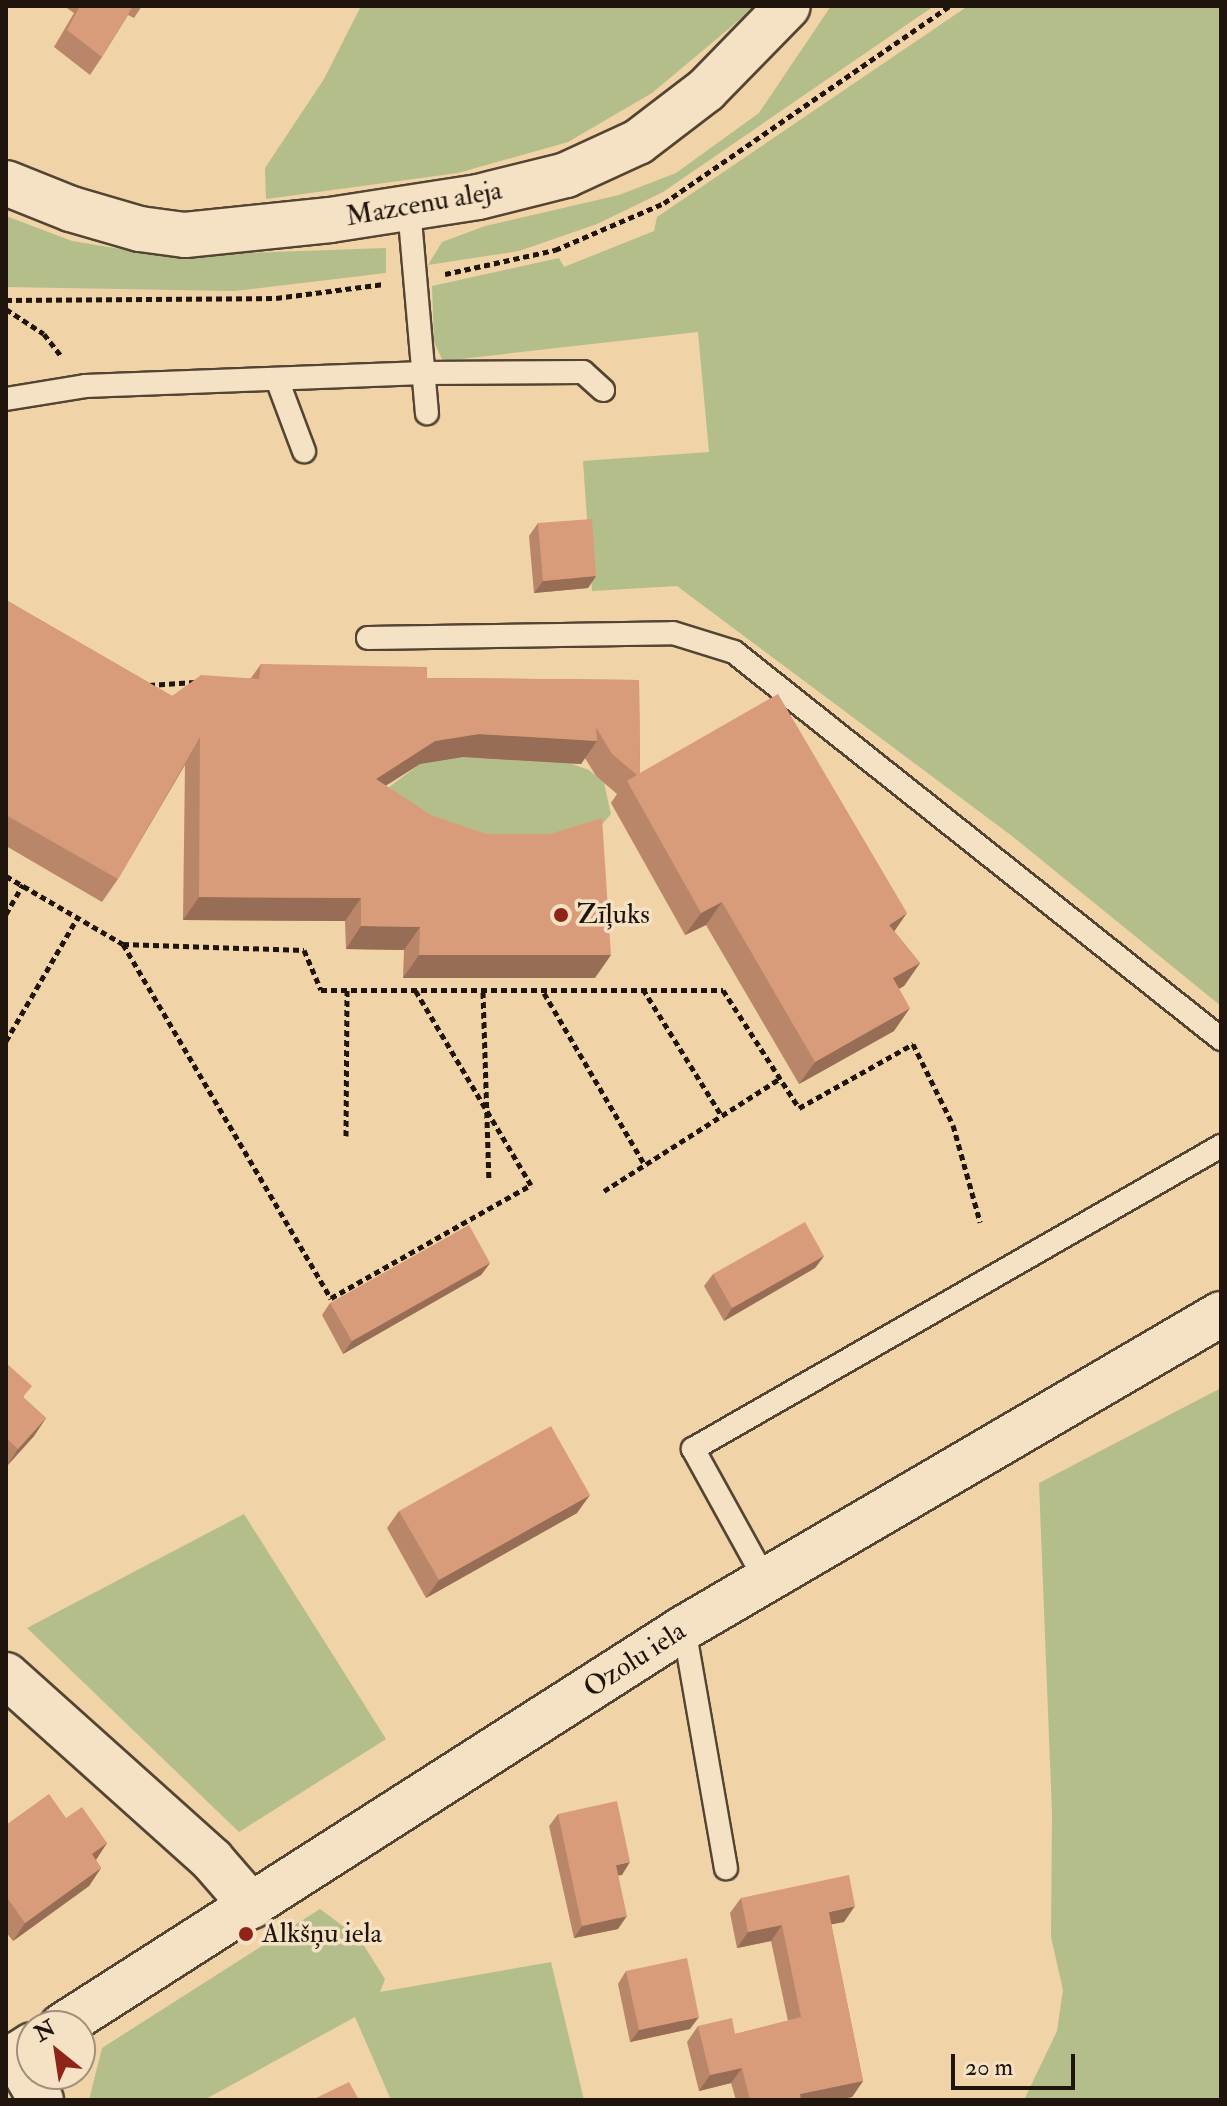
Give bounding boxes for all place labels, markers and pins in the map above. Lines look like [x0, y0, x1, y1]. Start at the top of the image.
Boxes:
place label: Zīļuks [577, 898, 650, 932]
marker: Zīļuks [552, 906, 570, 924]
place label: Alkšņu iela [262, 1917, 382, 1951]
marker: Alkšņu iela [237, 1925, 255, 1943]

